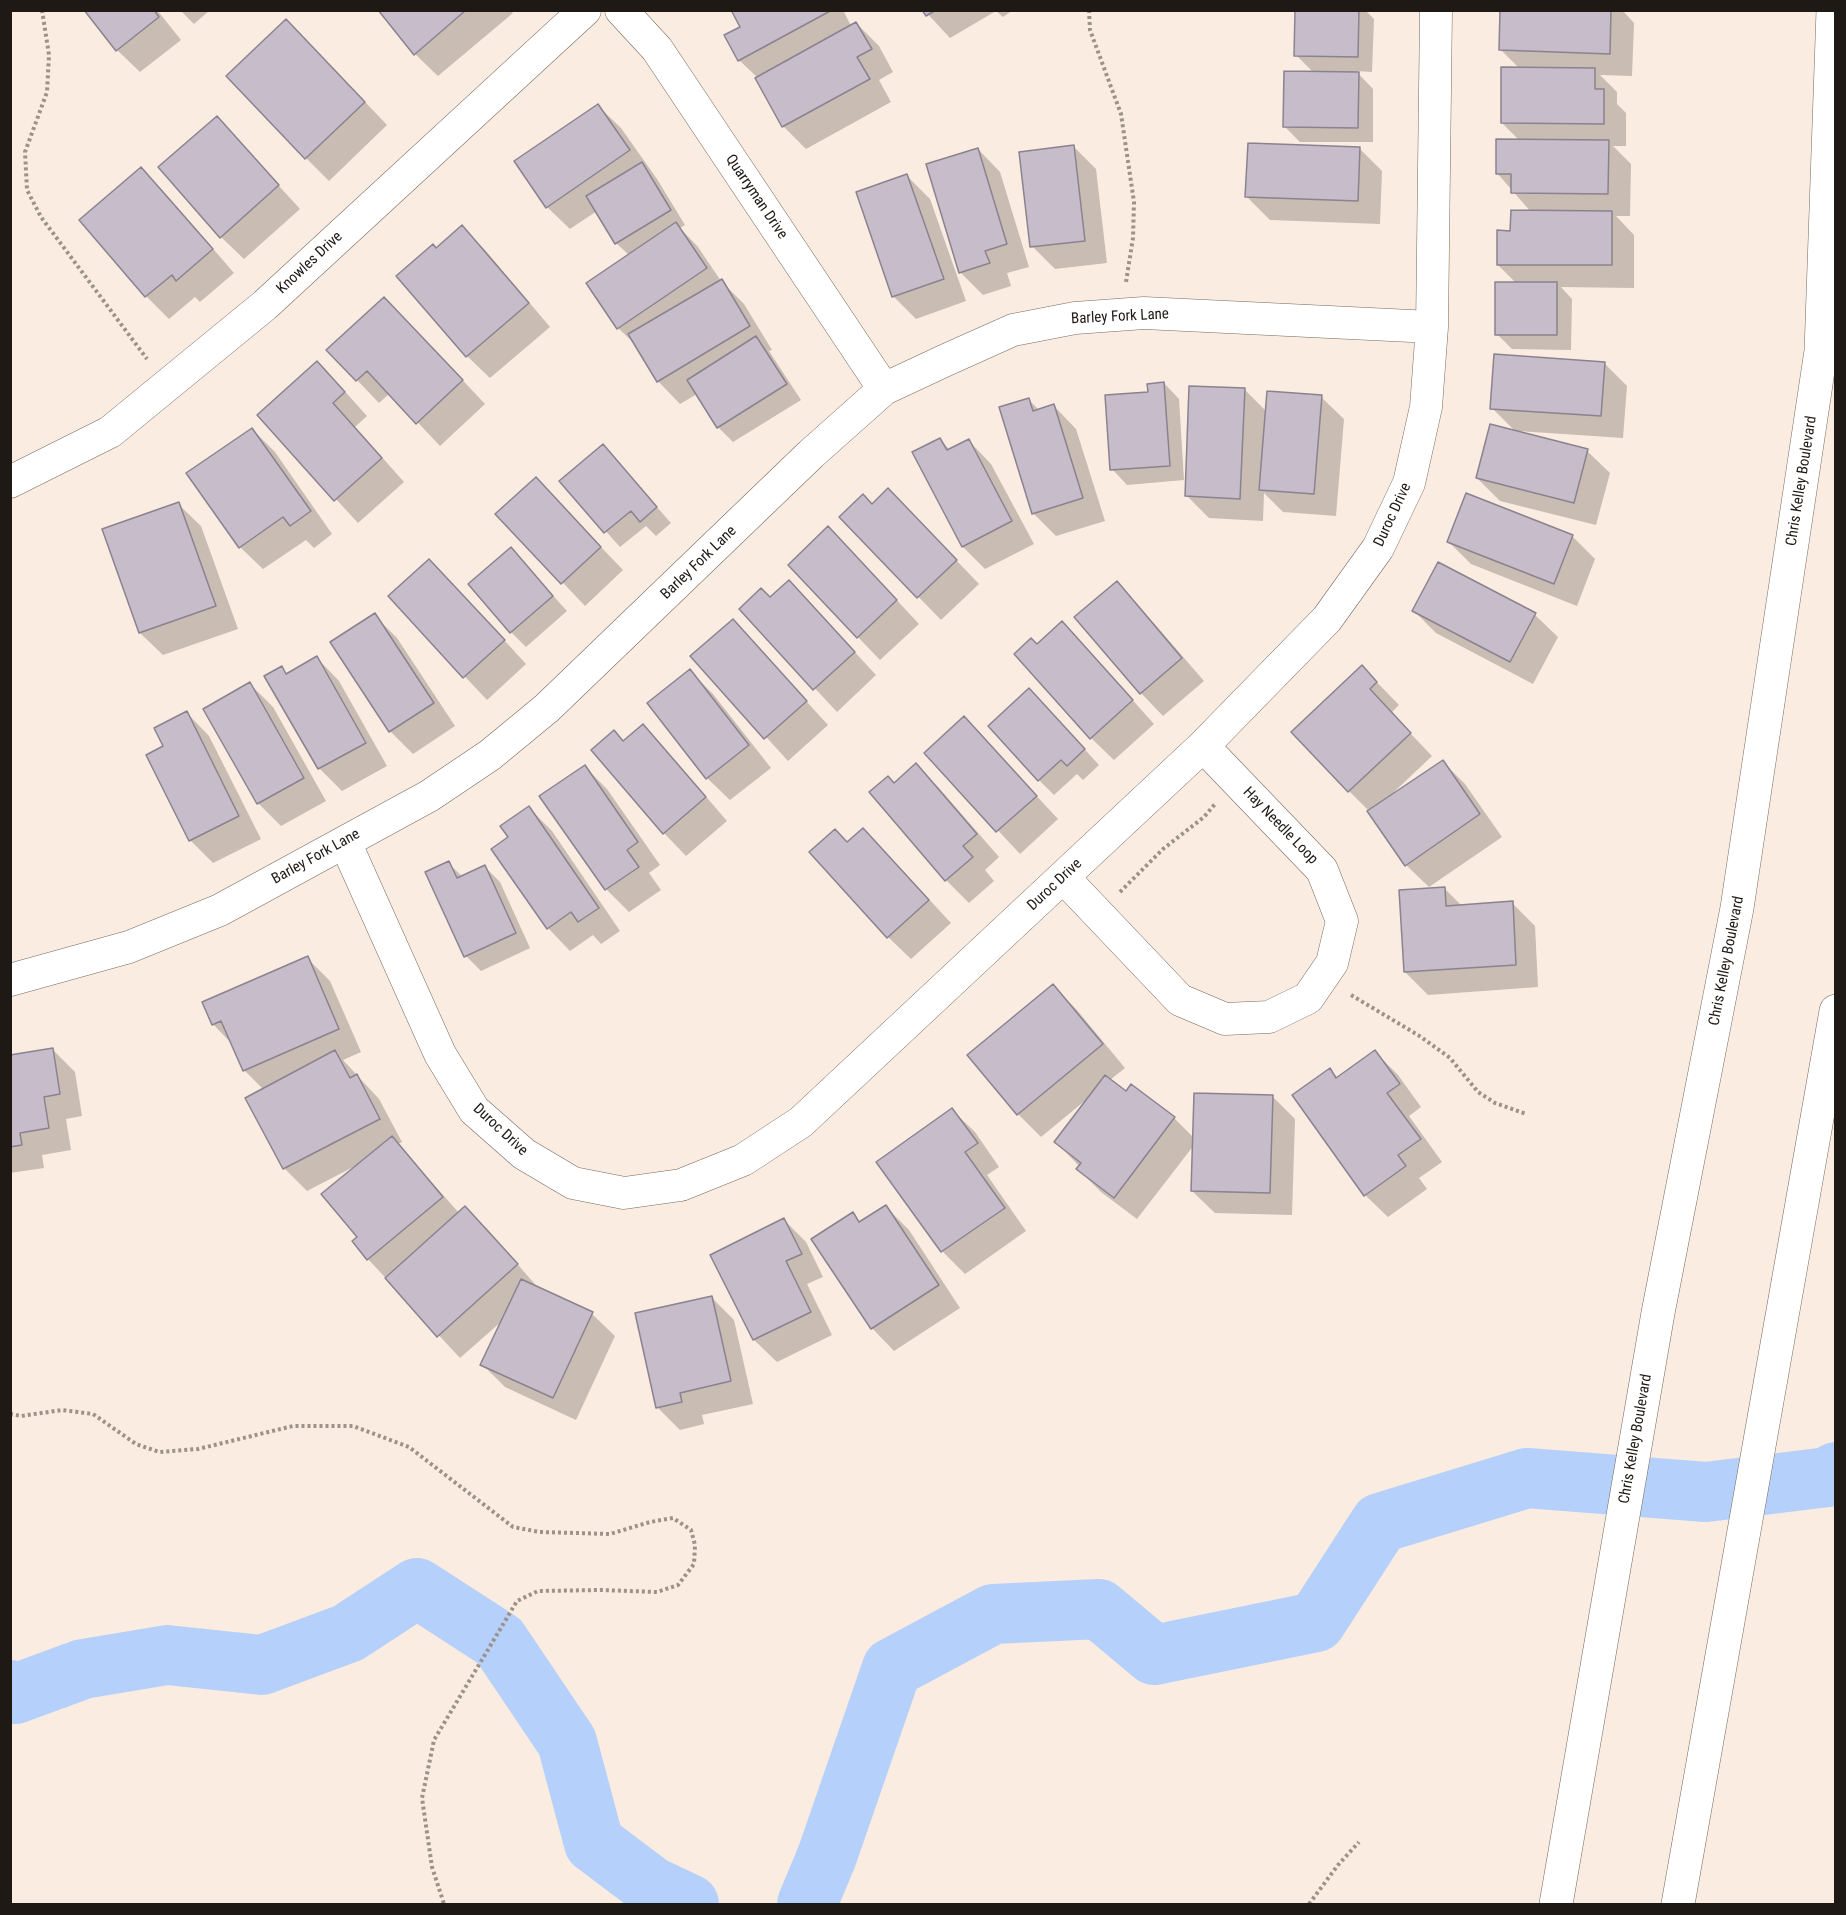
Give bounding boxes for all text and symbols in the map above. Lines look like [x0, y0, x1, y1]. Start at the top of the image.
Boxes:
street label: Quarryman Drive [721, 151, 791, 243]
street label: Knowles Drive [273, 228, 347, 298]
street label: Barley Fork Lane [1071, 305, 1169, 329]
street label: Chris Kelley Boulevard [1783, 415, 1821, 547]
street label: Duroc Drive [1370, 480, 1416, 550]
street label: Barley Fork Lane [658, 522, 740, 604]
street label: Hay Needle Loop [1239, 784, 1321, 868]
street label: Barley Fork Lane [269, 825, 363, 889]
street label: Duroc Drive [1024, 855, 1086, 915]
street label: Chris Kelley Boulevard [1706, 895, 1748, 1027]
street label: Duroc Drive [469, 1100, 531, 1160]
street label: Chris Kelley Boulevard [1616, 1373, 1656, 1505]

